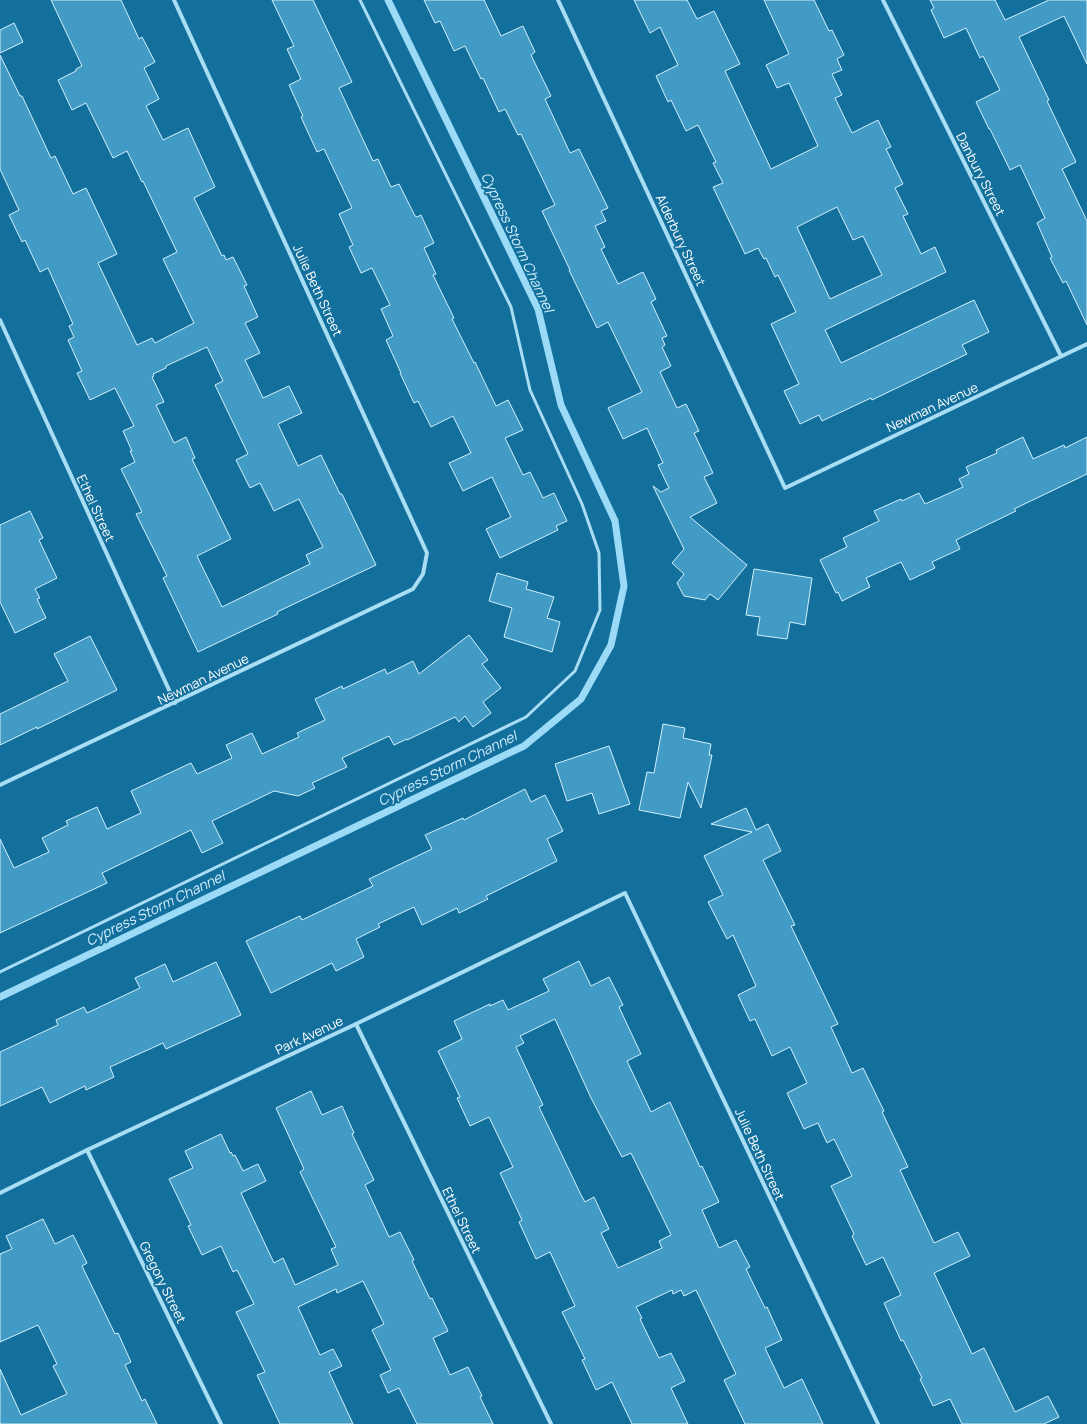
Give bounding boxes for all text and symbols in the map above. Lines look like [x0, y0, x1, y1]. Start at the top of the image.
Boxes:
street label: Danbury Street [952, 129, 1010, 219]
water label: Cypress Storm Channel [477, 169, 560, 317]
street label: Alderbury Street [652, 191, 710, 289]
street label: Julie Beth Street [289, 241, 347, 339]
street label: Newman Avenue [883, 378, 981, 436]
street label: Ethel Street [73, 472, 119, 544]
street label: Newman Avenue [154, 649, 252, 709]
water label: Cypress Storm Channel [374, 725, 521, 810]
water label: Cypress Storm Channel [82, 865, 229, 950]
street label: Park Avenue [272, 1011, 346, 1059]
street label: Julie Beth Street [731, 1105, 789, 1203]
street label: Ethel Street [438, 1184, 486, 1256]
street label: Gregory Street [135, 1238, 191, 1326]

